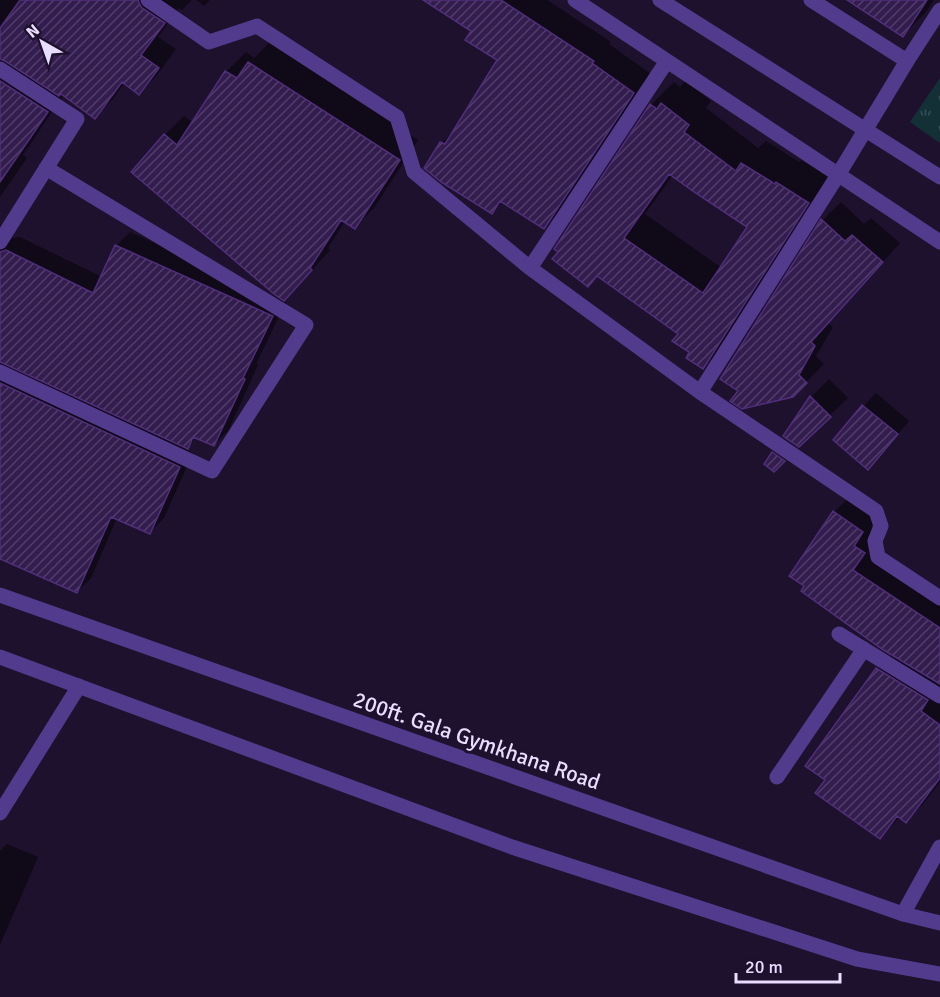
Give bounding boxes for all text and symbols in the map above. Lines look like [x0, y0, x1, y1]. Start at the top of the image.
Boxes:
north arrow [12, 12, 72, 72]
text: N [22, 20, 44, 43]
street label: 200ft. Gala Gymkhana Road [350, 685, 604, 795]
scale bar [736, 946, 840, 984]
text: 20 m [745, 956, 783, 978]

